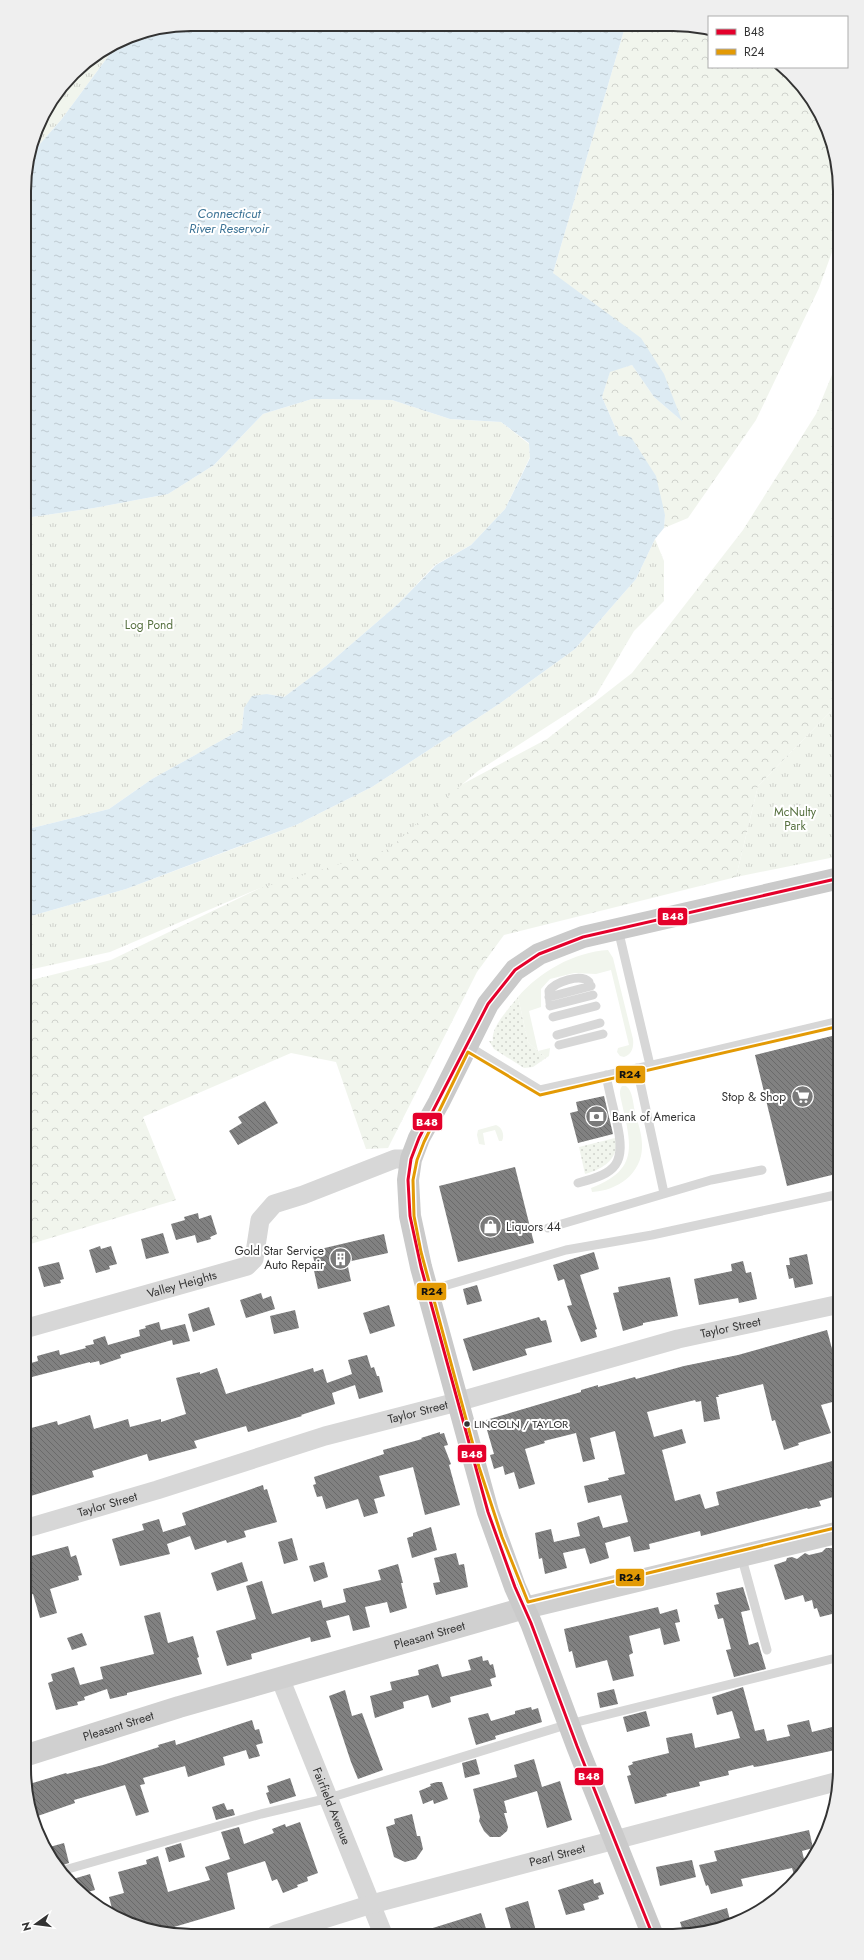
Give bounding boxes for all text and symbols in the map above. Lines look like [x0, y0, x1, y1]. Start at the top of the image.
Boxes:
legend [708, 16, 848, 68]
text: B48 [744, 23, 764, 41]
text: R24 [744, 43, 765, 61]
water label: Connecticut River Reservoir [189, 204, 270, 238]
park label: Log Pond [125, 616, 173, 634]
park label: McNulty Park [774, 803, 817, 835]
line badge: B48 [657, 907, 688, 926]
text: B48 [662, 908, 684, 924]
line badge: R24 [615, 1065, 646, 1084]
text: R24 [619, 1066, 641, 1082]
supermarket icon: Stop & Shop [789, 1084, 815, 1110]
place label: Stop & Shop [722, 1088, 786, 1106]
bank icon: Bank of America [583, 1104, 609, 1130]
place label: Bank of America [612, 1108, 696, 1126]
line badge: B48 [412, 1112, 443, 1131]
text: B48 [416, 1114, 438, 1130]
shop icon: Liquors 44 [477, 1214, 503, 1240]
place label: Liquors 44 [506, 1218, 561, 1236]
place label: Gold Star Service Auto Repair [234, 1242, 325, 1274]
building icon: Gold Star Service Auto Repair [327, 1245, 353, 1271]
street label: Valley Heights [145, 1266, 219, 1303]
line badge: R24 [416, 1282, 447, 1301]
text: R24 [421, 1283, 443, 1299]
street label: Taylor Street [699, 1312, 762, 1343]
street label: Taylor Street [386, 1396, 450, 1428]
place label: LINCOLN / TAYLOR [474, 1416, 569, 1432]
marker: LINCOLN / TAYLOR [462, 1419, 472, 1429]
line badge: B48 [457, 1444, 487, 1463]
text: B48 [461, 1446, 483, 1462]
street label: Taylor Street [76, 1487, 139, 1522]
line badge: R24 [615, 1568, 645, 1587]
text: R24 [619, 1569, 641, 1585]
street label: Pleasant Street [392, 1617, 467, 1654]
street label: Pleasant Street [81, 1706, 156, 1746]
street label: Fairfield Avenue [308, 1765, 355, 1847]
line badge: B48 [574, 1767, 604, 1786]
text: B48 [578, 1768, 600, 1784]
street label: Pearl Street [527, 1839, 587, 1871]
north arrow [16, 1904, 56, 1944]
text: N [17, 1920, 35, 1933]

